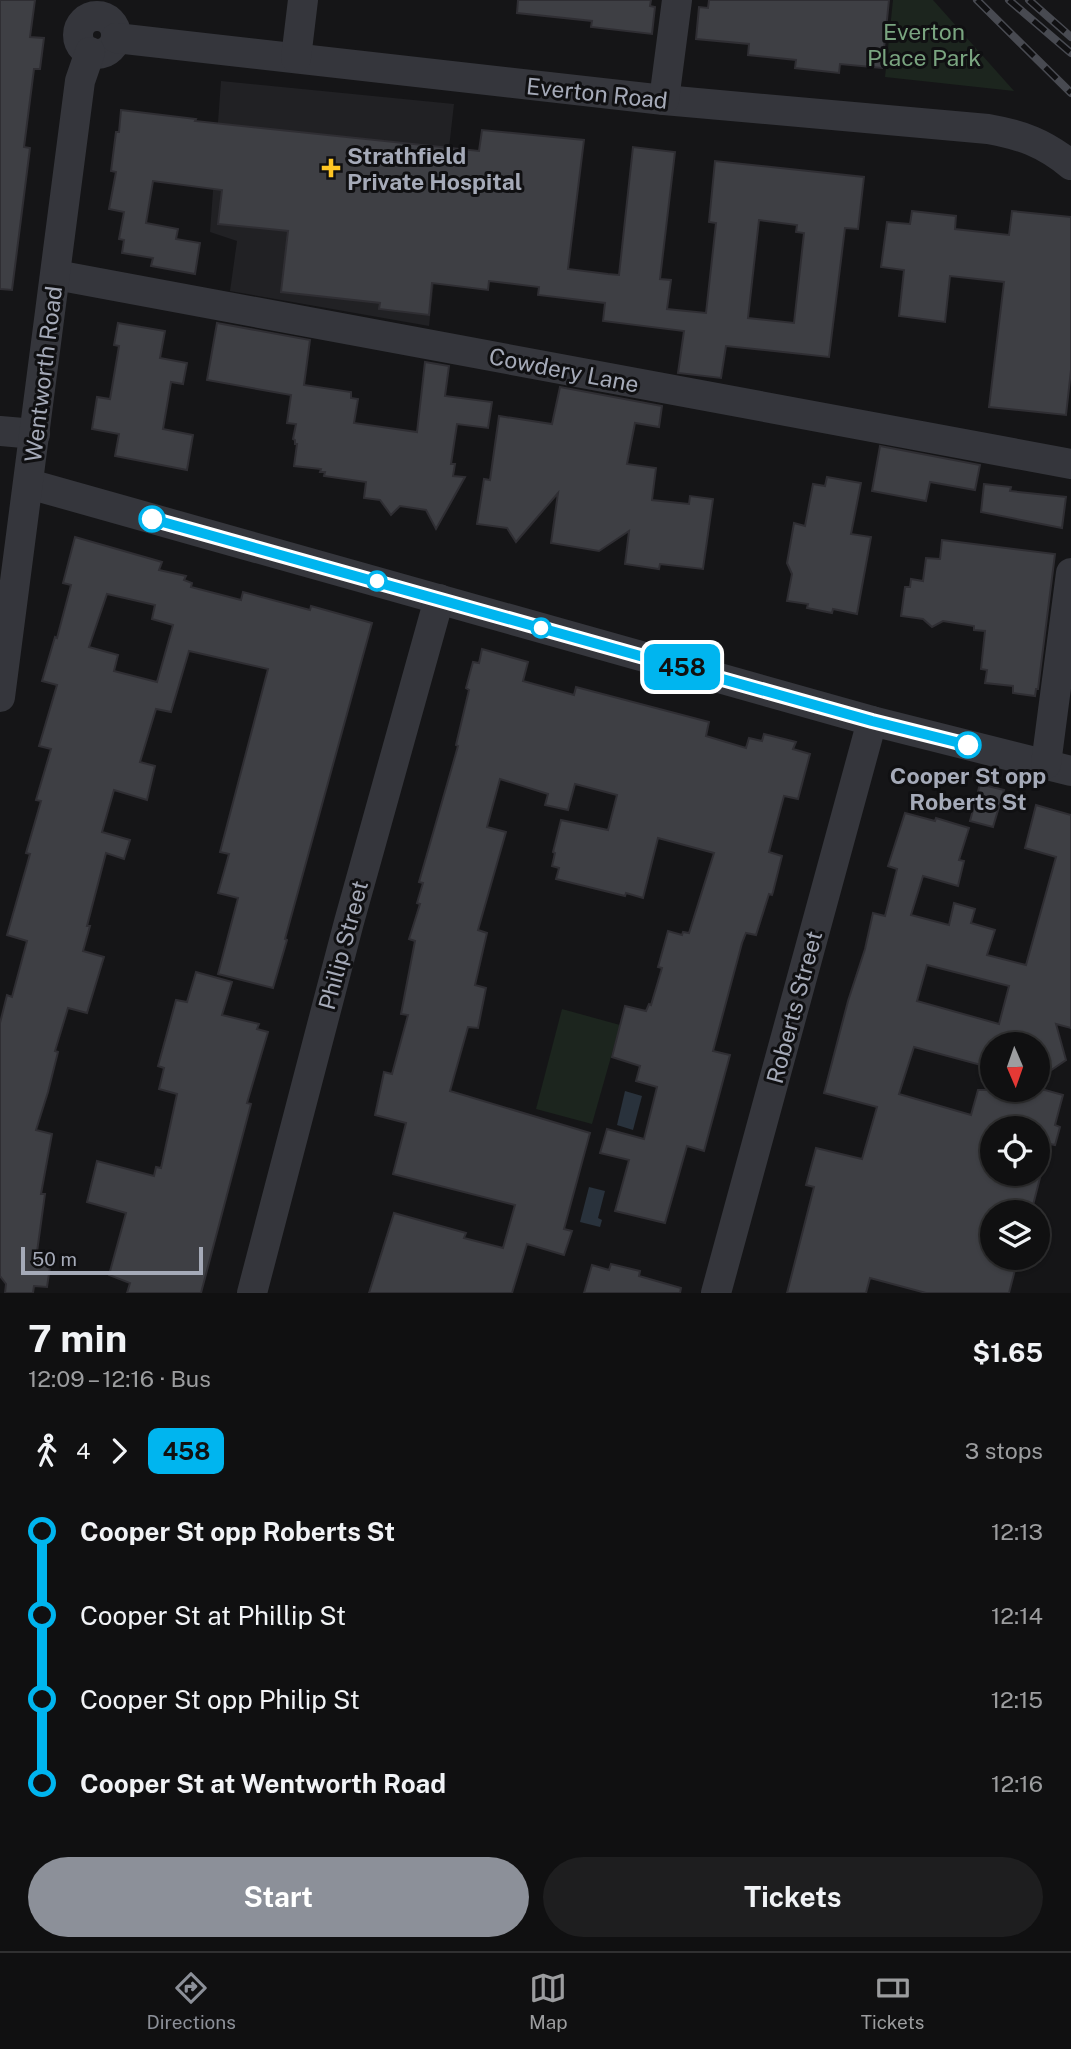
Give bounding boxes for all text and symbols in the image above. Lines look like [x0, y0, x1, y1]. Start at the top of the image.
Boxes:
park label: Everton Place Park [867, 18, 981, 71]
street label: Everton Road [525, 72, 669, 114]
place label: Strathfield Private Hospital [347, 142, 522, 195]
marker: Strathfield Private Hospital [321, 158, 341, 178]
street label: Wentworth Road [19, 284, 67, 464]
street label: Cowdery Lane [487, 342, 641, 398]
unlabelled marker [139, 506, 165, 532]
unlabelled marker [367, 571, 387, 591]
unlabelled marker [531, 618, 551, 638]
line badge: 458 [642, 644, 722, 690]
text: 458 [658, 653, 706, 681]
marker: Cooper St opp Roberts St [955, 732, 981, 758]
place label: Cooper St opp Roberts St [890, 762, 1046, 815]
street label: Philip Street [313, 877, 373, 1013]
street label: Roberts Street [761, 928, 827, 1086]
north arrow [980, 1032, 1050, 1102]
map controls [980, 1032, 1050, 1270]
button: locate [980, 1116, 1050, 1186]
button: layers [980, 1200, 1050, 1270]
scale bar [21, 1244, 203, 1276]
text: 50 m [32, 1248, 77, 1270]
text: 7 min [28, 1316, 127, 1361]
text: $1.65 [972, 1337, 1043, 1368]
text: 12:09 – 12:16 · Bus [28, 1365, 211, 1392]
icon: walk [28, 1432, 66, 1470]
icon: forward [100, 1432, 138, 1470]
text: 4 [76, 1437, 90, 1464]
text: 458 [162, 1437, 210, 1465]
text: 3 stops [965, 1437, 1043, 1464]
text: Cooper St opp Roberts St [80, 1516, 395, 1547]
text: 12:13 [991, 1518, 1043, 1545]
text: Cooper St at Phillip St [80, 1600, 346, 1631]
text: 12:14 [991, 1602, 1043, 1629]
text: Cooper St opp Philip St [80, 1684, 360, 1715]
text: 12:15 [991, 1686, 1043, 1713]
text: Cooper St at Wentworth Road [80, 1768, 446, 1799]
text: 12:16 [991, 1770, 1043, 1797]
button: Start [28, 1857, 529, 1937]
button: Tickets [543, 1857, 1043, 1937]
tab: Directions [147, 1969, 236, 2033]
tab: Map [529, 1969, 568, 2033]
tab: Tickets [861, 1969, 924, 2033]

